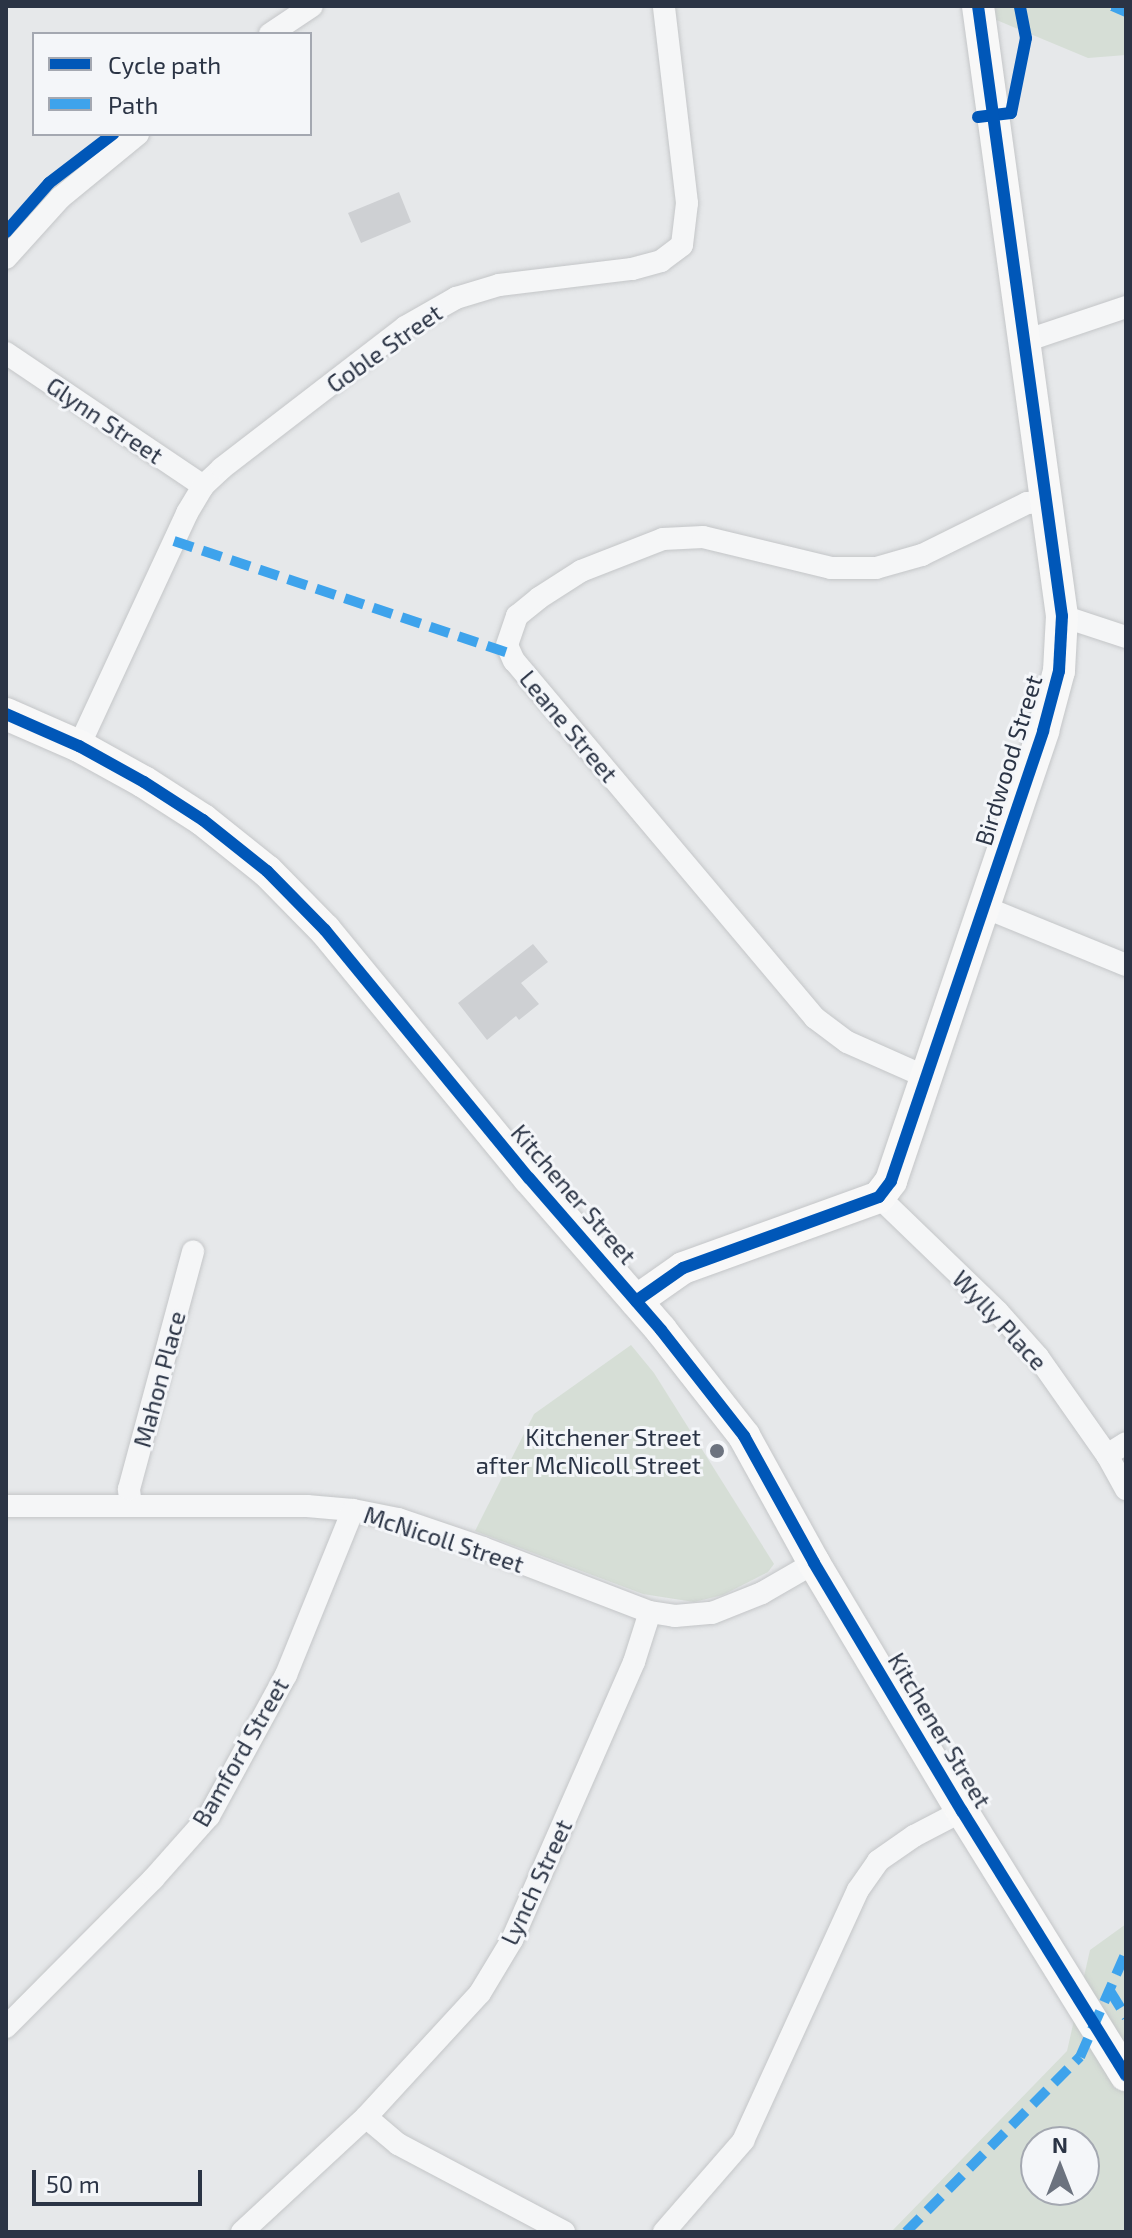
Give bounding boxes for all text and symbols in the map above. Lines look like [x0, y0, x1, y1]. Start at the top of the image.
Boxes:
legend [32, 32, 312, 136]
text: Cycle path [108, 50, 221, 79]
text: Path [108, 90, 158, 119]
street label: Goble Street [321, 298, 447, 398]
street label: Glynn Street [41, 371, 169, 469]
street label: Leane Street [514, 664, 624, 788]
street label: Birdwood Street [968, 671, 1048, 849]
street label: Kitchener Street [505, 1118, 643, 1270]
street label: Wylly Place [946, 1264, 1054, 1376]
street label: Mahon Place [127, 1308, 191, 1450]
place label: Kitchener Street after McNicoll Street [475, 1423, 701, 1479]
marker: Kitchener Street after McNicoll Street [708, 1442, 726, 1460]
street label: McNicoll Street [360, 1499, 528, 1579]
street label: Kitchener Street [882, 1647, 998, 1813]
street label: Bamford Street [186, 1673, 294, 1831]
street label: Lynch Street [494, 1815, 578, 1949]
north arrow [1020, 2126, 1100, 2206]
text: N [1052, 2131, 1068, 2157]
scale bar [36, 2154, 206, 2204]
text: 50 m [46, 2169, 100, 2198]

